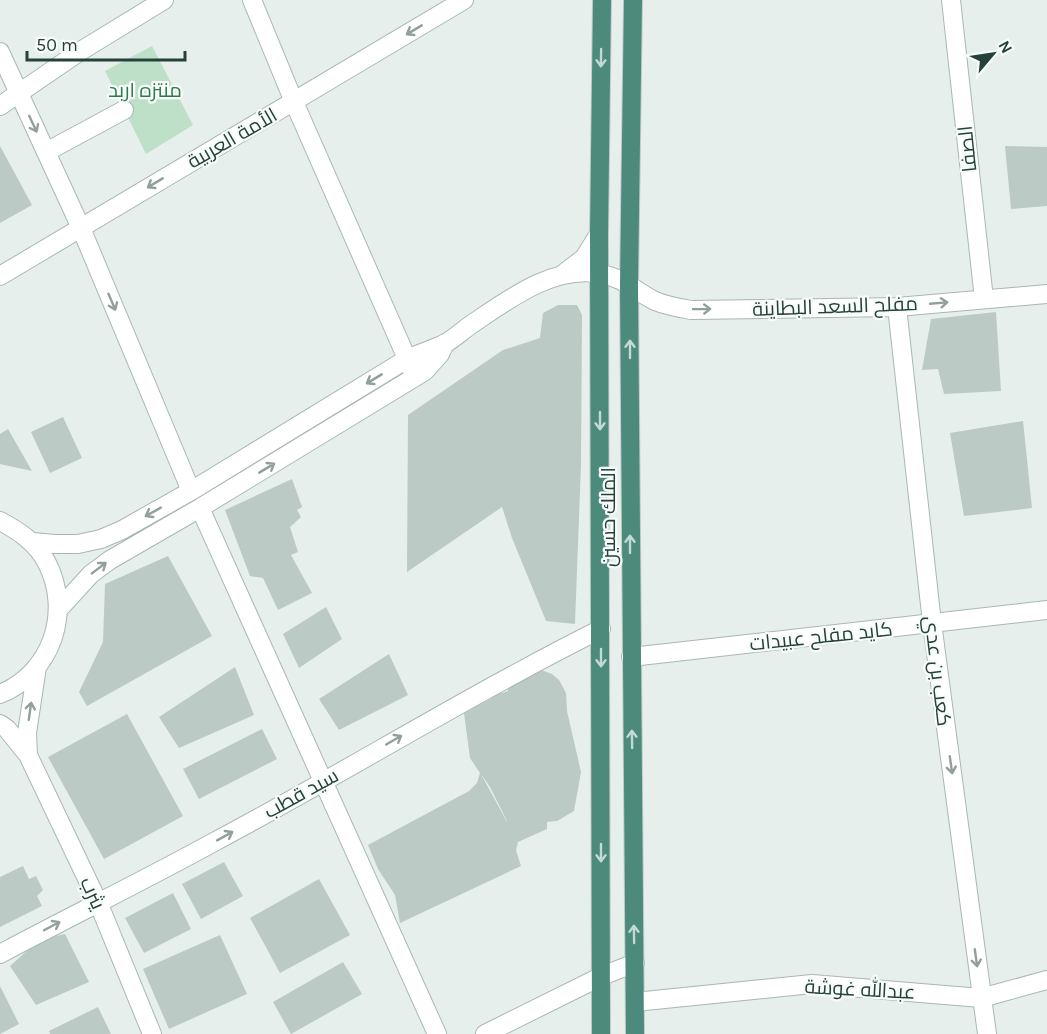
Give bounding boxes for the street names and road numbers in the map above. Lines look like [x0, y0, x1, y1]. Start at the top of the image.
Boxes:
street label: الأمة العربية [183, 104, 281, 173]
street label: الصفا [954, 125, 981, 173]
street label: مفلح السعد البطاينة [752, 292, 918, 323]
street label: الملك حسين [597, 467, 621, 567]
street label: كعب بن عدي [915, 615, 956, 728]
street label: كايد مفلح عبيدات [748, 618, 894, 657]
street label: سيد قطب [260, 764, 342, 823]
street label: يثرب [75, 873, 110, 914]
street label: عبدالله غوشة [804, 973, 916, 1004]

